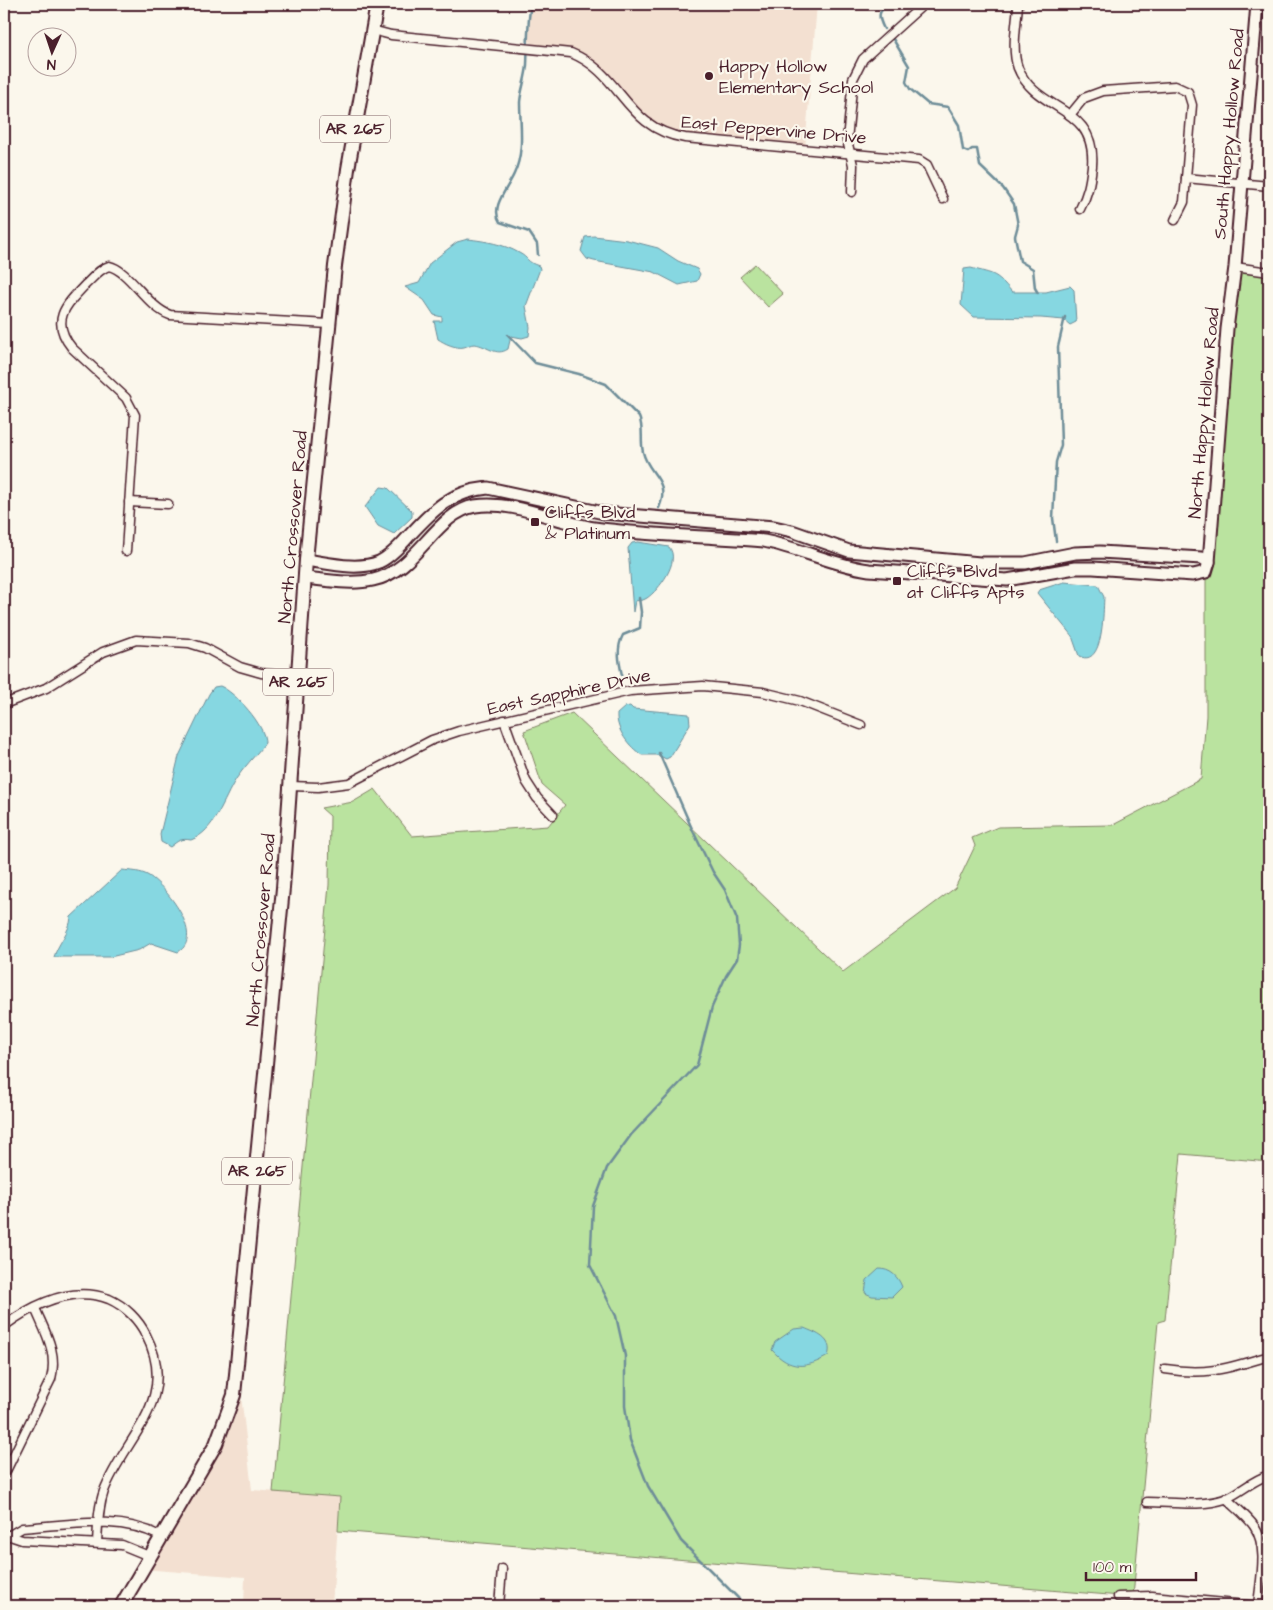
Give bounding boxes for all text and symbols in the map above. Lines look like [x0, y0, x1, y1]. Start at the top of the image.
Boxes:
north arrow [28, 28, 78, 78]
street label: South Happy Hollow Road [1207, 28, 1252, 240]
text: N [46, 54, 56, 74]
place label: Happy Hollow Elementary School [719, 54, 874, 101]
marker: Happy Hollow Elementary School [703, 70, 715, 82]
street label: East Peppervine Drive [680, 109, 868, 151]
road number: AR 265 [320, 116, 390, 142]
street label: North Happy Hollow Road [1182, 306, 1227, 520]
street label: North Crossover Road [272, 430, 314, 624]
place label: Cliffs Blvd & Platinum [545, 500, 635, 546]
marker: Cliffs Blvd & Platinum [529, 516, 541, 528]
place label: Cliffs Blvd at Cliffs Apts [907, 559, 1024, 605]
marker: Cliffs Blvd at Cliffs Apts [891, 575, 903, 587]
street label: East Sapphire Drive [485, 662, 653, 721]
road number: AR 265 [263, 669, 333, 696]
street label: North Crossover Road [240, 833, 282, 1027]
road number: AR 265 [222, 1158, 292, 1184]
scale bar [1086, 1550, 1196, 1582]
text: 100 m [1093, 1557, 1132, 1578]

